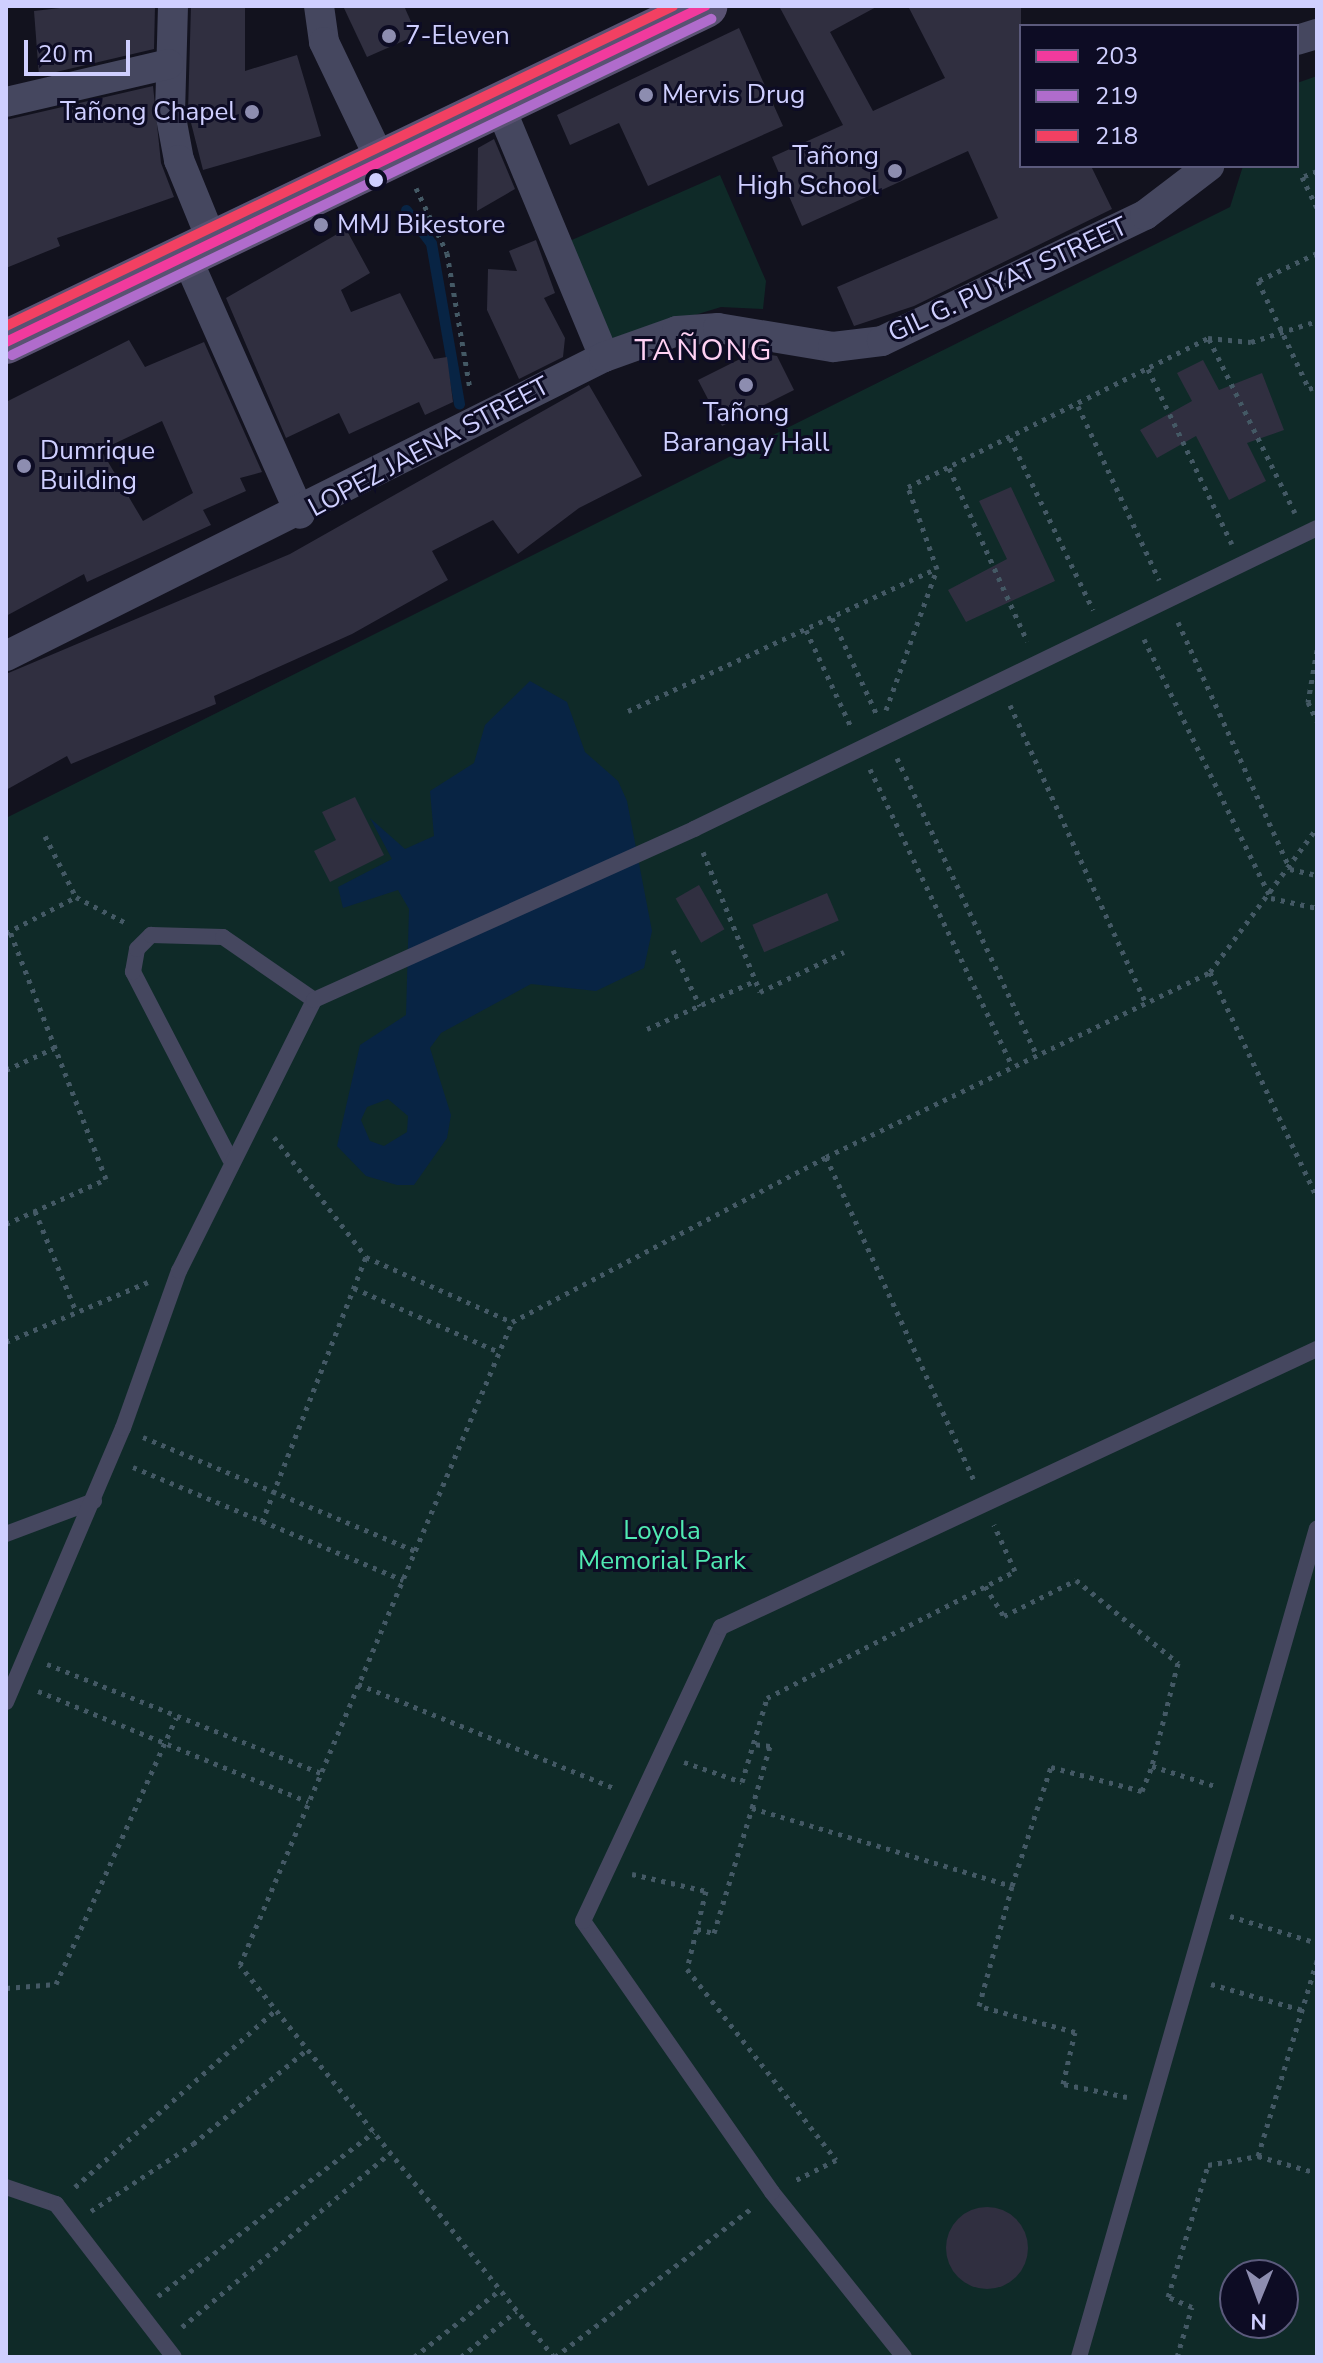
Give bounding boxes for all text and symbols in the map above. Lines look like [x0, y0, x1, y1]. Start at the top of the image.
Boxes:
place label: 7-Eleven [405, 20, 510, 52]
scale bar [28, 24, 134, 74]
legend [1019, 24, 1299, 168]
marker: 7-Eleven [380, 27, 398, 45]
text: 20 m [38, 38, 94, 70]
text: 203 [1095, 40, 1138, 72]
place label: Mervis Drug [662, 79, 805, 111]
text: 219 [1095, 80, 1138, 112]
marker: Mervis Drug [637, 86, 655, 104]
place label: Tañong Chapel [60, 96, 236, 128]
marker: Tañong Chapel [243, 103, 261, 121]
text: 218 [1095, 120, 1138, 152]
place label: Tañong High School [737, 140, 879, 202]
marker: Tañong High School [886, 162, 904, 180]
unlabelled marker [368, 172, 384, 188]
place label: MMJ Bikestore [337, 209, 505, 241]
street label: GIL G. PUYAT STREET [883, 211, 1133, 349]
marker: MMJ Bikestore [312, 216, 330, 234]
district label: TAÑONG [635, 333, 773, 369]
street label: LOPEZ JAENA STREET [303, 370, 555, 524]
marker: Tañong Barangay Hall [737, 376, 755, 394]
place label: Tañong Barangay Hall [663, 397, 829, 458]
place label: Dumrique Building [40, 435, 155, 496]
marker: Dumrique Building [15, 457, 33, 475]
park label: Loyola Memorial Park [578, 1515, 746, 1576]
north arrow [1219, 2259, 1299, 2339]
text: N [1250, 2306, 1267, 2336]

